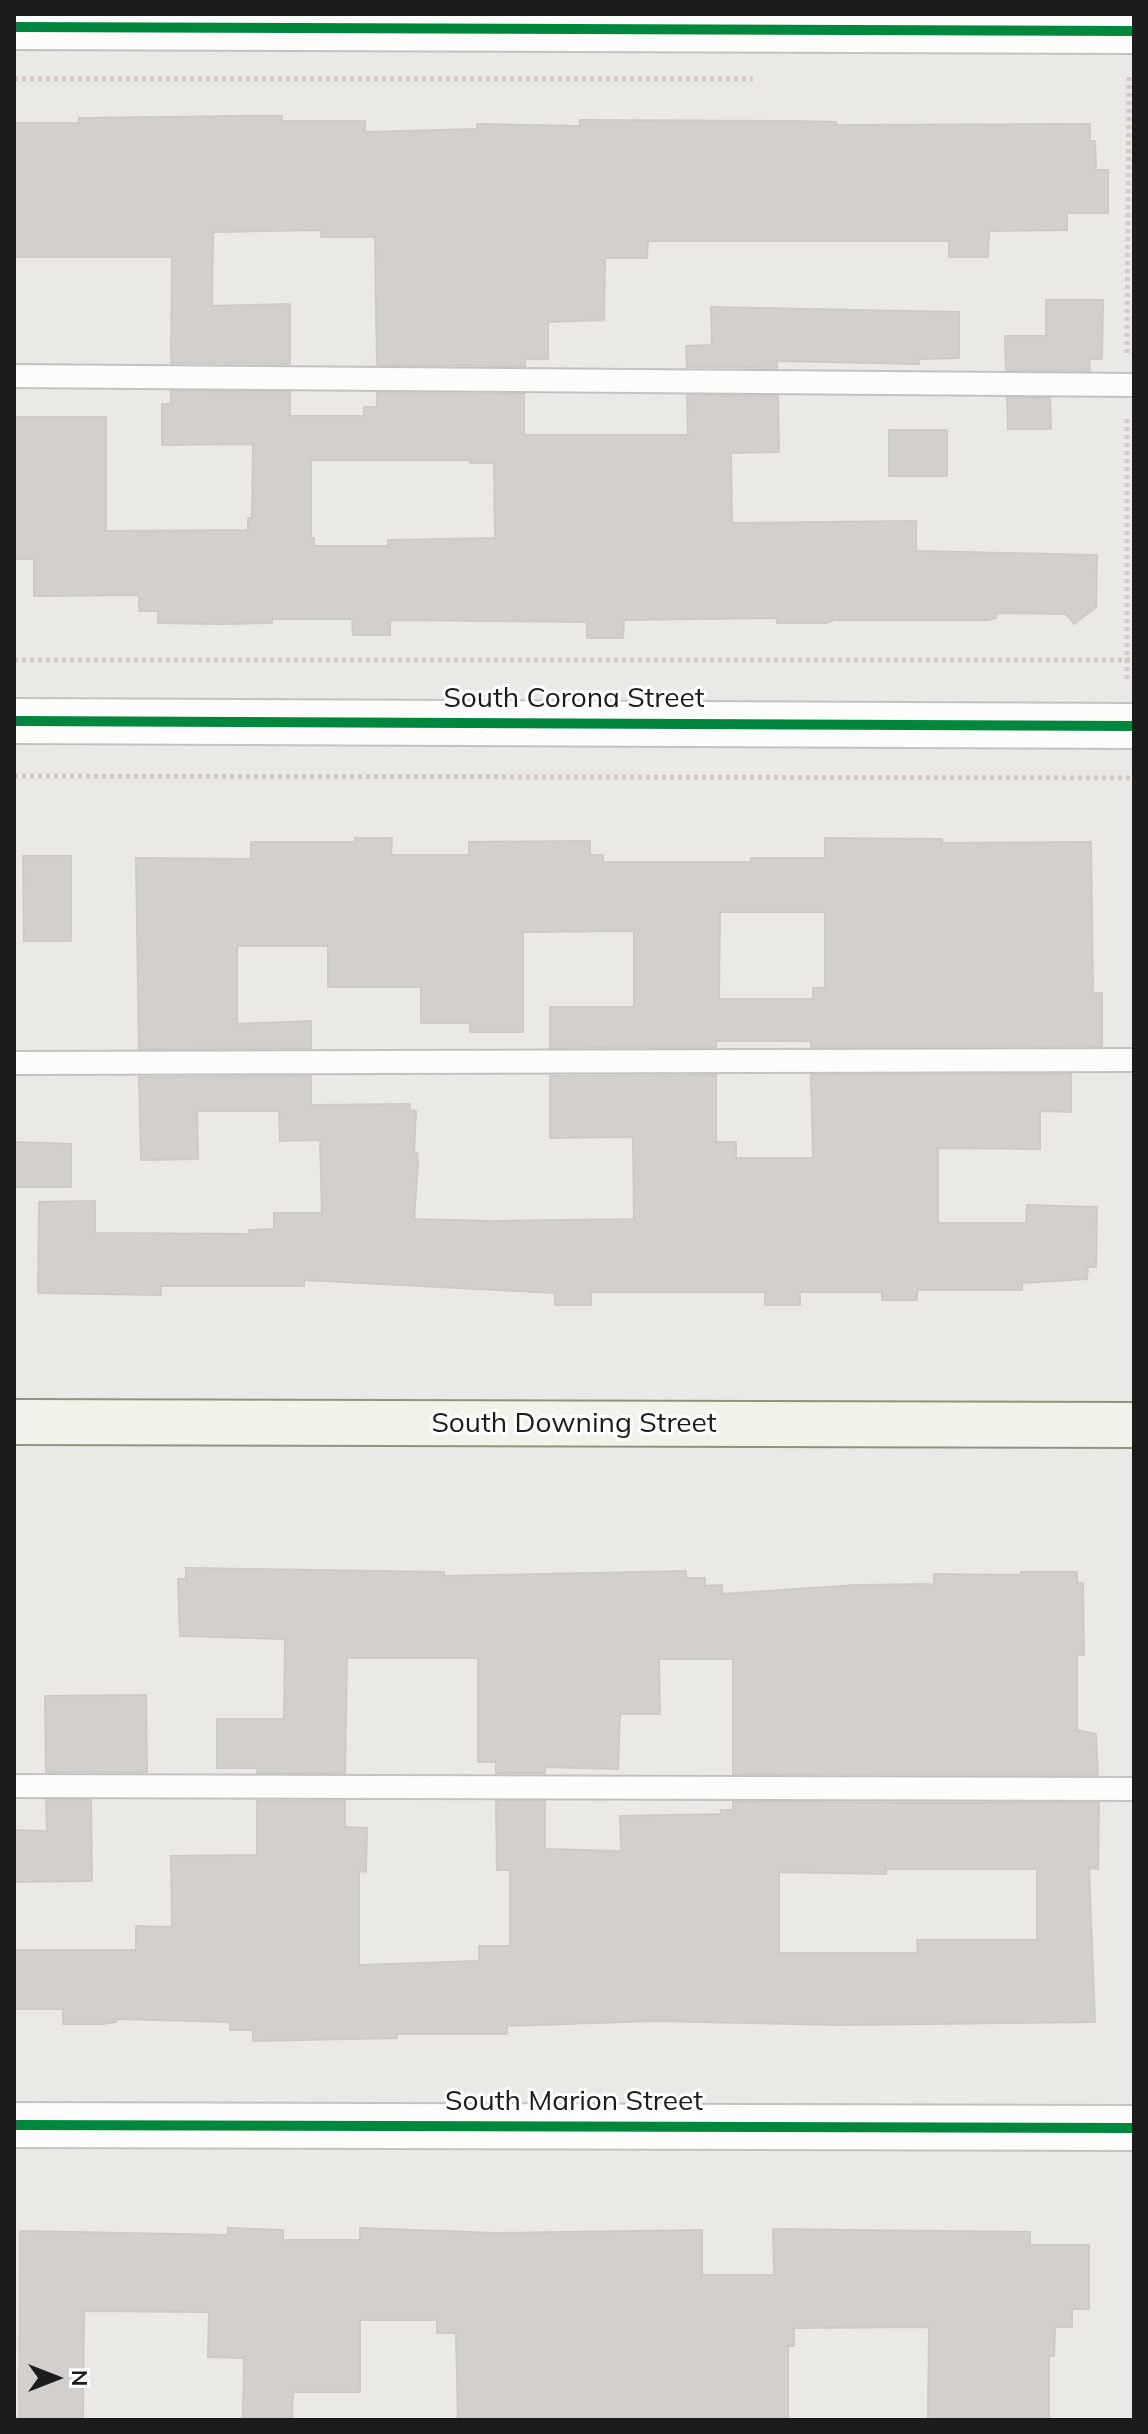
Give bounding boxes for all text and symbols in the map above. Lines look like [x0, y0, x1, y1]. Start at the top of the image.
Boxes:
street label: South Corona Street [443, 682, 705, 716]
street label: South Downing Street [431, 1407, 717, 1441]
street label: South Marion Street [445, 2085, 703, 2119]
north arrow [16, 2338, 96, 2418]
text: N [66, 2370, 94, 2386]

